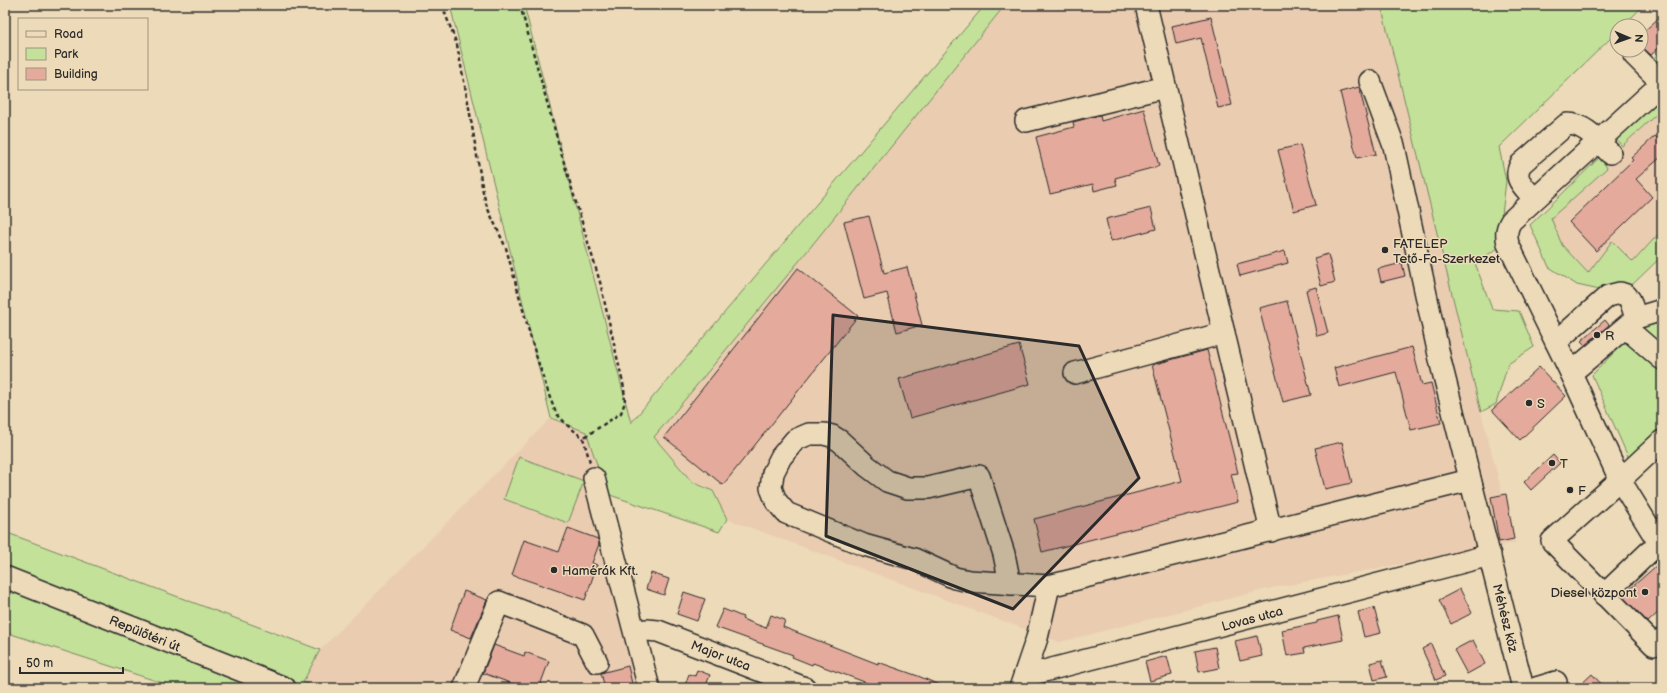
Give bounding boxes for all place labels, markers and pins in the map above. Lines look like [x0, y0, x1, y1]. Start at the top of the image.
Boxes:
place label: FATELEP Tető-Fa-Szerkezet [1393, 236, 1500, 267]
marker: FATELEP Tető-Fa-Szerkezet [1380, 245, 1390, 255]
place label: R [1605, 328, 1614, 344]
marker: R [1592, 330, 1602, 340]
place label: S [1537, 396, 1545, 412]
marker: S [1524, 398, 1534, 408]
place label: T [1560, 456, 1568, 472]
marker: T [1547, 458, 1557, 468]
place label: F [1578, 483, 1586, 499]
marker: F [1565, 485, 1575, 495]
place label: Hamérák Kft. [562, 563, 638, 579]
marker: Hamérák Kft. [549, 565, 559, 575]
place label: Diesel központ [1550, 585, 1637, 601]
marker: Diesel központ [1640, 587, 1650, 597]

